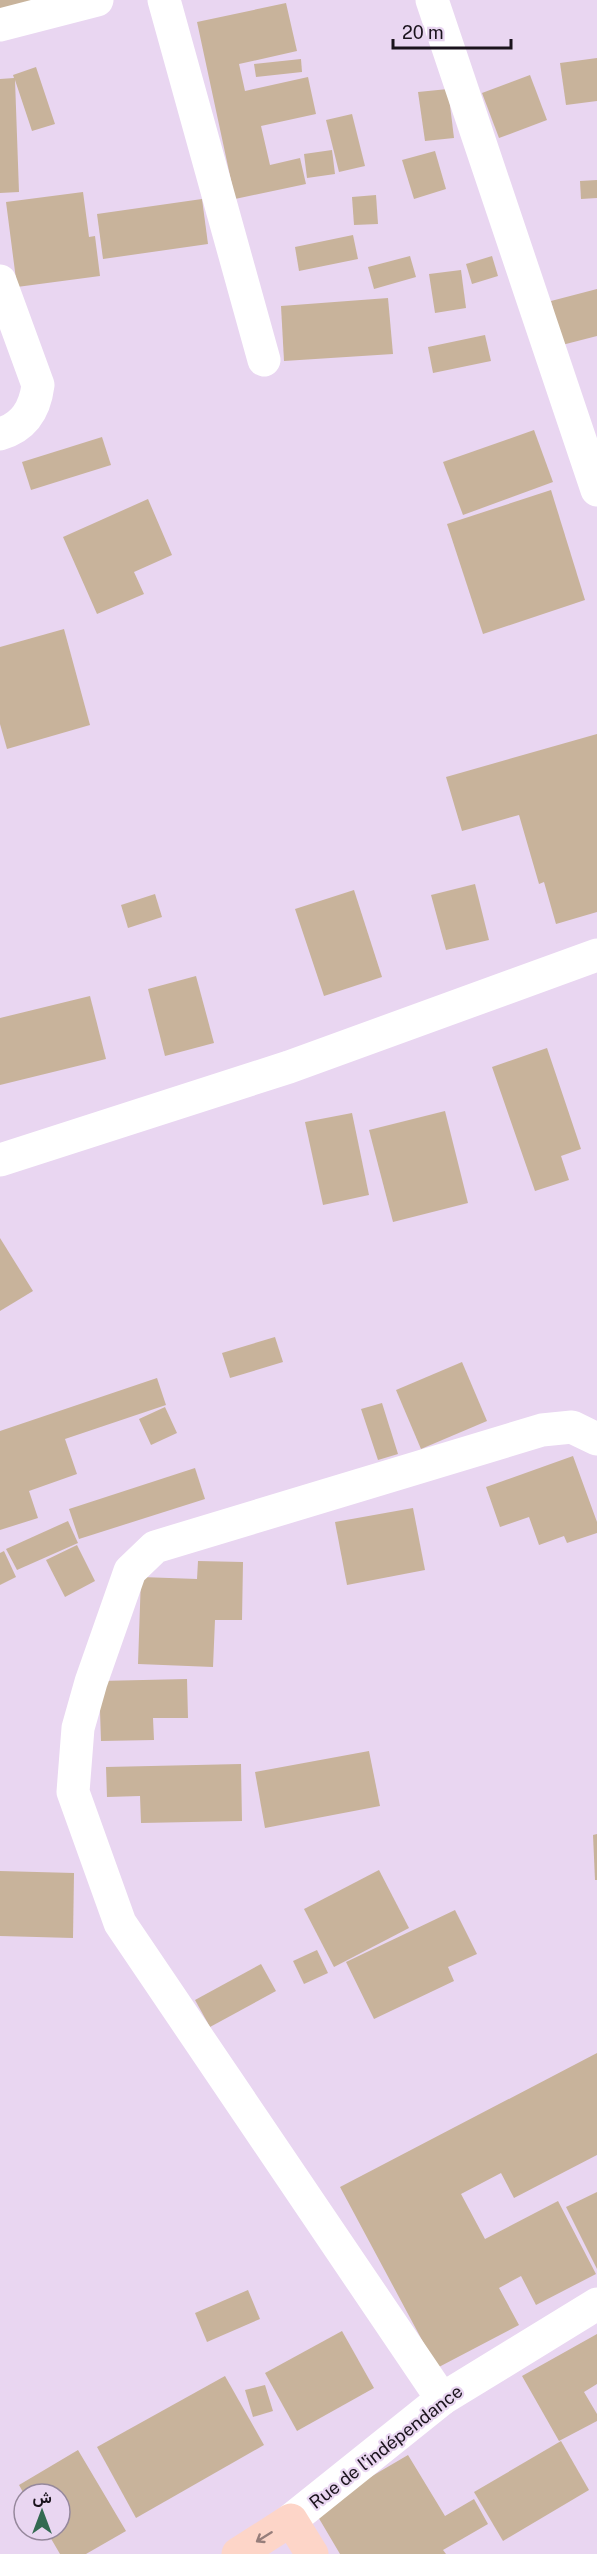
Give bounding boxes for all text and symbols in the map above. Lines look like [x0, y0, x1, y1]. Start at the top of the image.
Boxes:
scale bar [393, 12, 512, 50]
text: 20 m [402, 22, 444, 43]
street label: Rue de l'indépendance [305, 2380, 466, 2513]
north arrow [12, 2482, 72, 2542]
text: ش [32, 2488, 52, 2507]
one-way arrow [256, 2531, 273, 2544]

